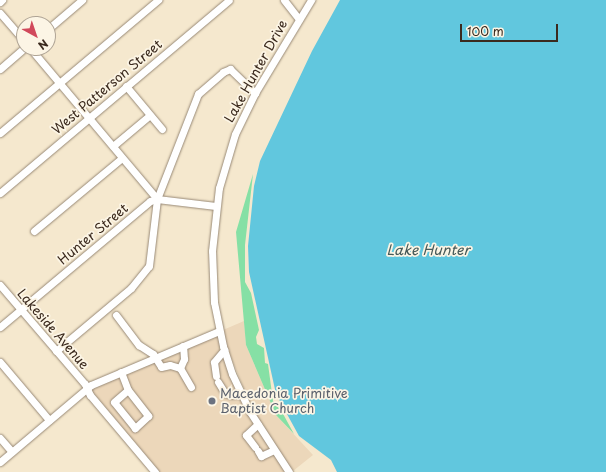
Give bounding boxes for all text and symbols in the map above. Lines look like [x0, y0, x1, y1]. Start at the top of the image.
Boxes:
north arrow [16, 16, 56, 56]
scale bar [462, 16, 560, 42]
street label: Lake Hunter Drive [221, 17, 291, 125]
text: 100 m [467, 22, 504, 40]
text: N [35, 35, 52, 54]
street label: West Patterson Street [49, 37, 165, 137]
street label: Hunter Street [55, 200, 131, 268]
water label: Lake Hunter [386, 242, 470, 258]
street label: Lakeside Avenue [14, 285, 92, 373]
place label: Macedonia Primitive Baptist Church [220, 386, 347, 417]
marker: Macedonia Primitive Baptist Church [207, 396, 217, 406]

